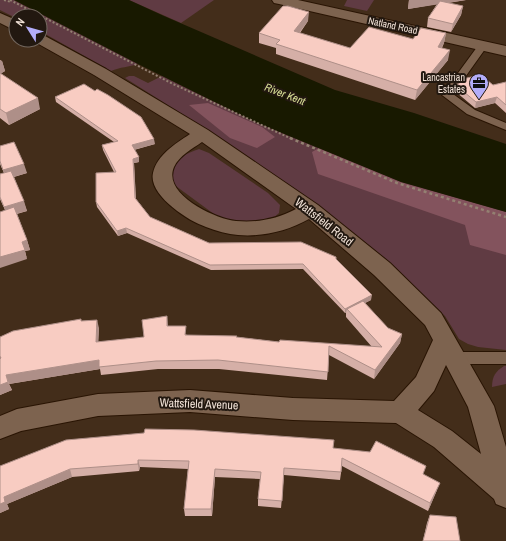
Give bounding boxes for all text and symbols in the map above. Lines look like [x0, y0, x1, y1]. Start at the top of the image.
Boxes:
north arrow [8, 8, 48, 48]
street label: Natland Road [367, 14, 419, 37]
text: N [12, 15, 28, 29]
place label: Lancastrian Estates [422, 71, 465, 96]
office icon: Lancastrian Estates [468, 72, 490, 100]
water label: River Kent [263, 80, 308, 108]
street label: Wattsfield Road [292, 194, 356, 250]
street label: Wattsfield Avenue [159, 395, 239, 413]

